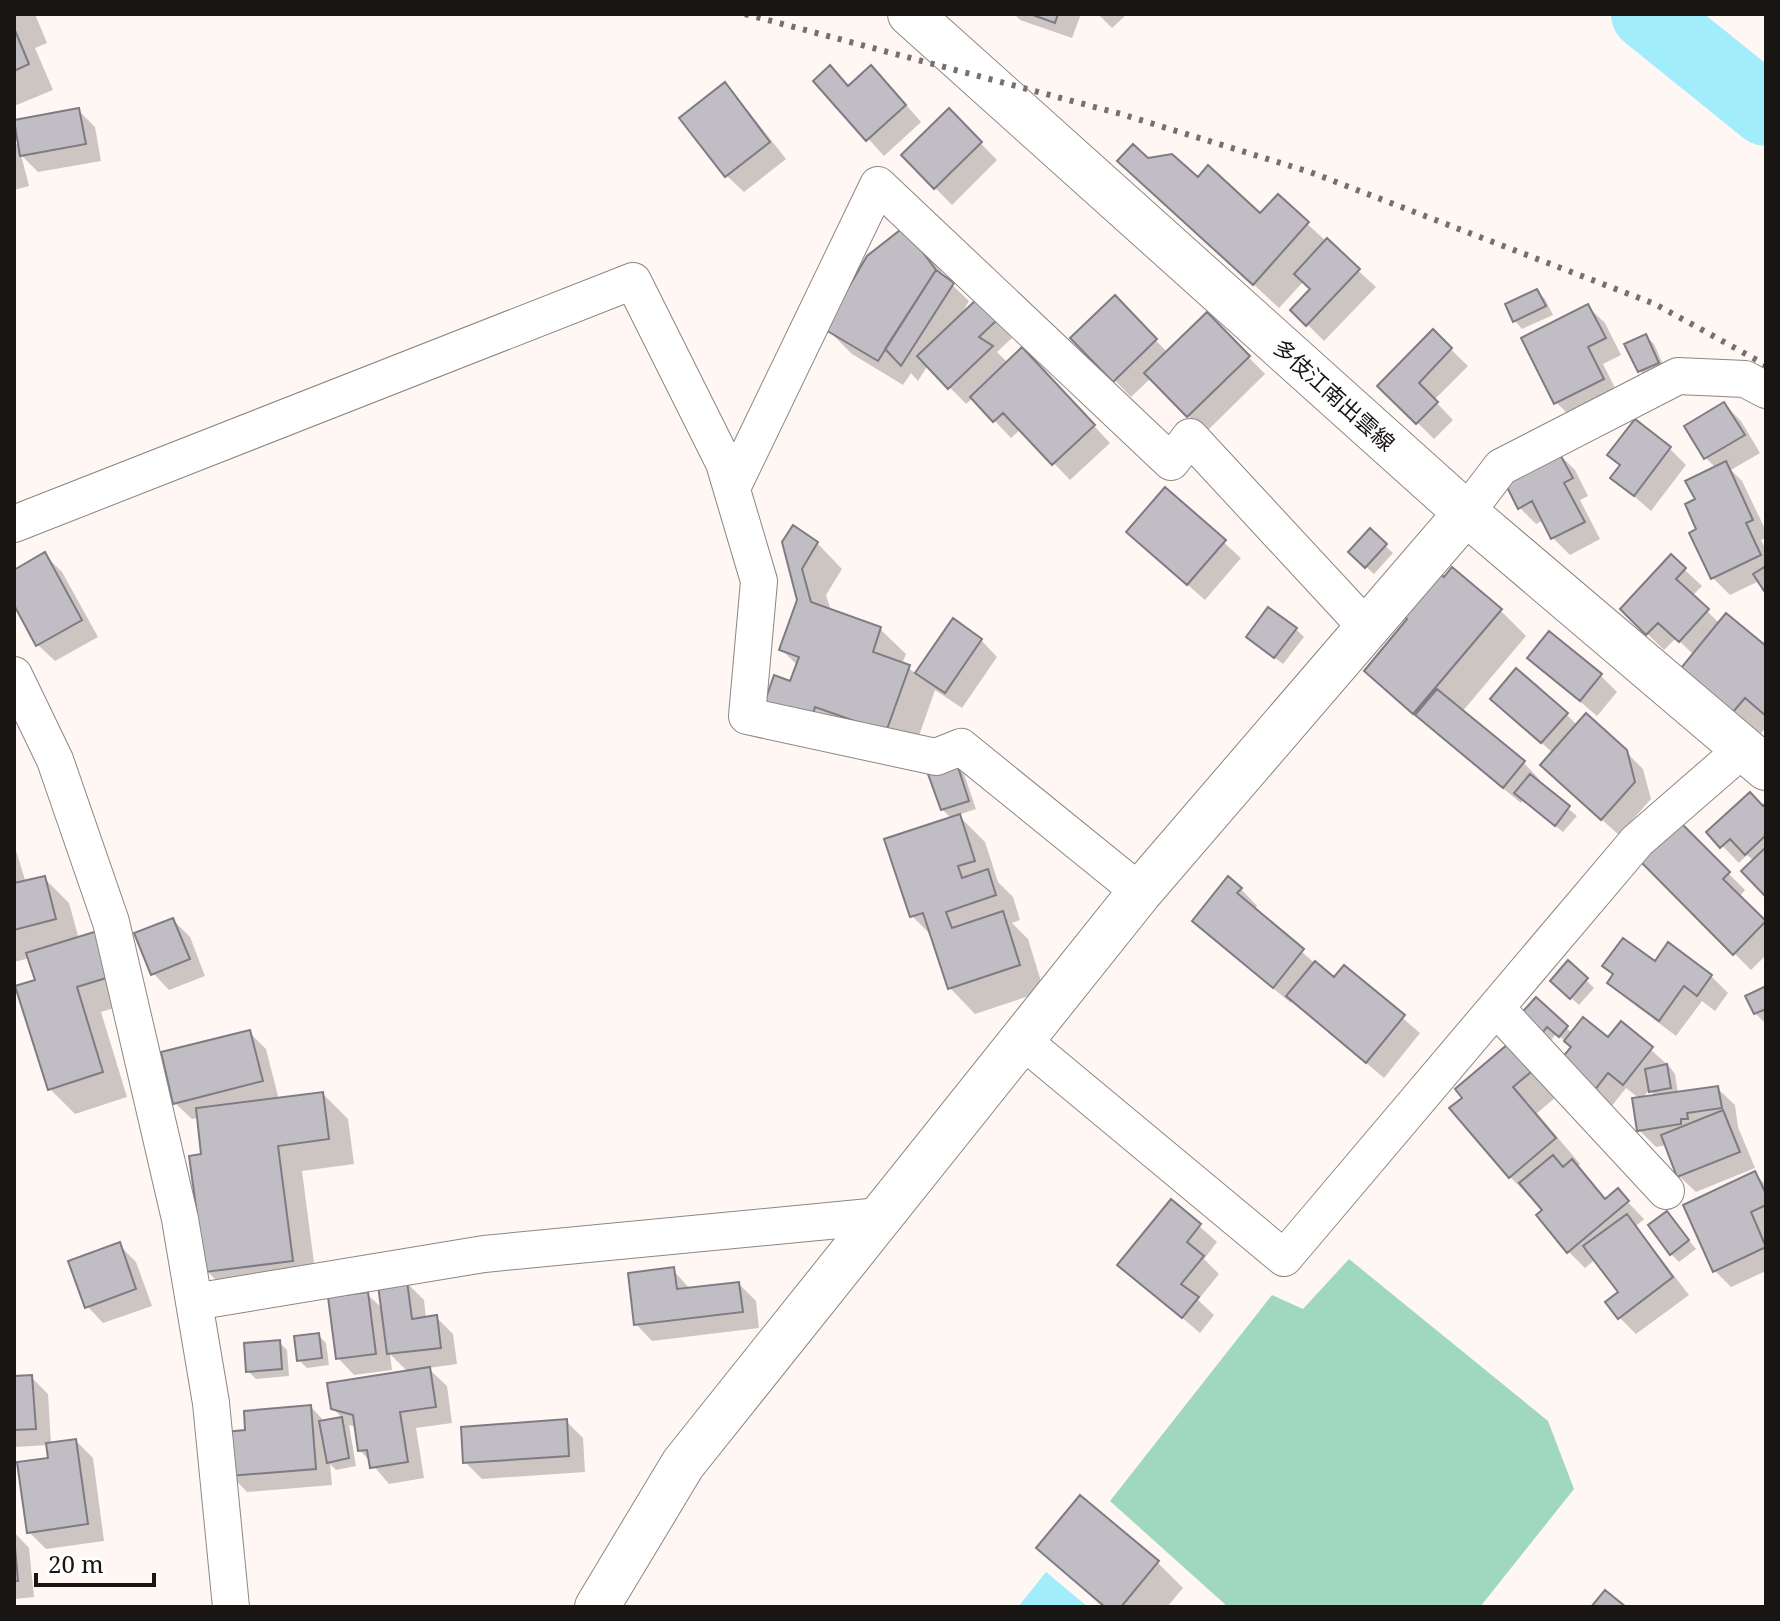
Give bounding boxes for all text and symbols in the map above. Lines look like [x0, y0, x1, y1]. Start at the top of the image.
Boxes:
street label: 多伎江南出雲線 [1267, 332, 1402, 457]
scale bar [36, 1537, 154, 1587]
text: 20 m [48, 1547, 104, 1580]

